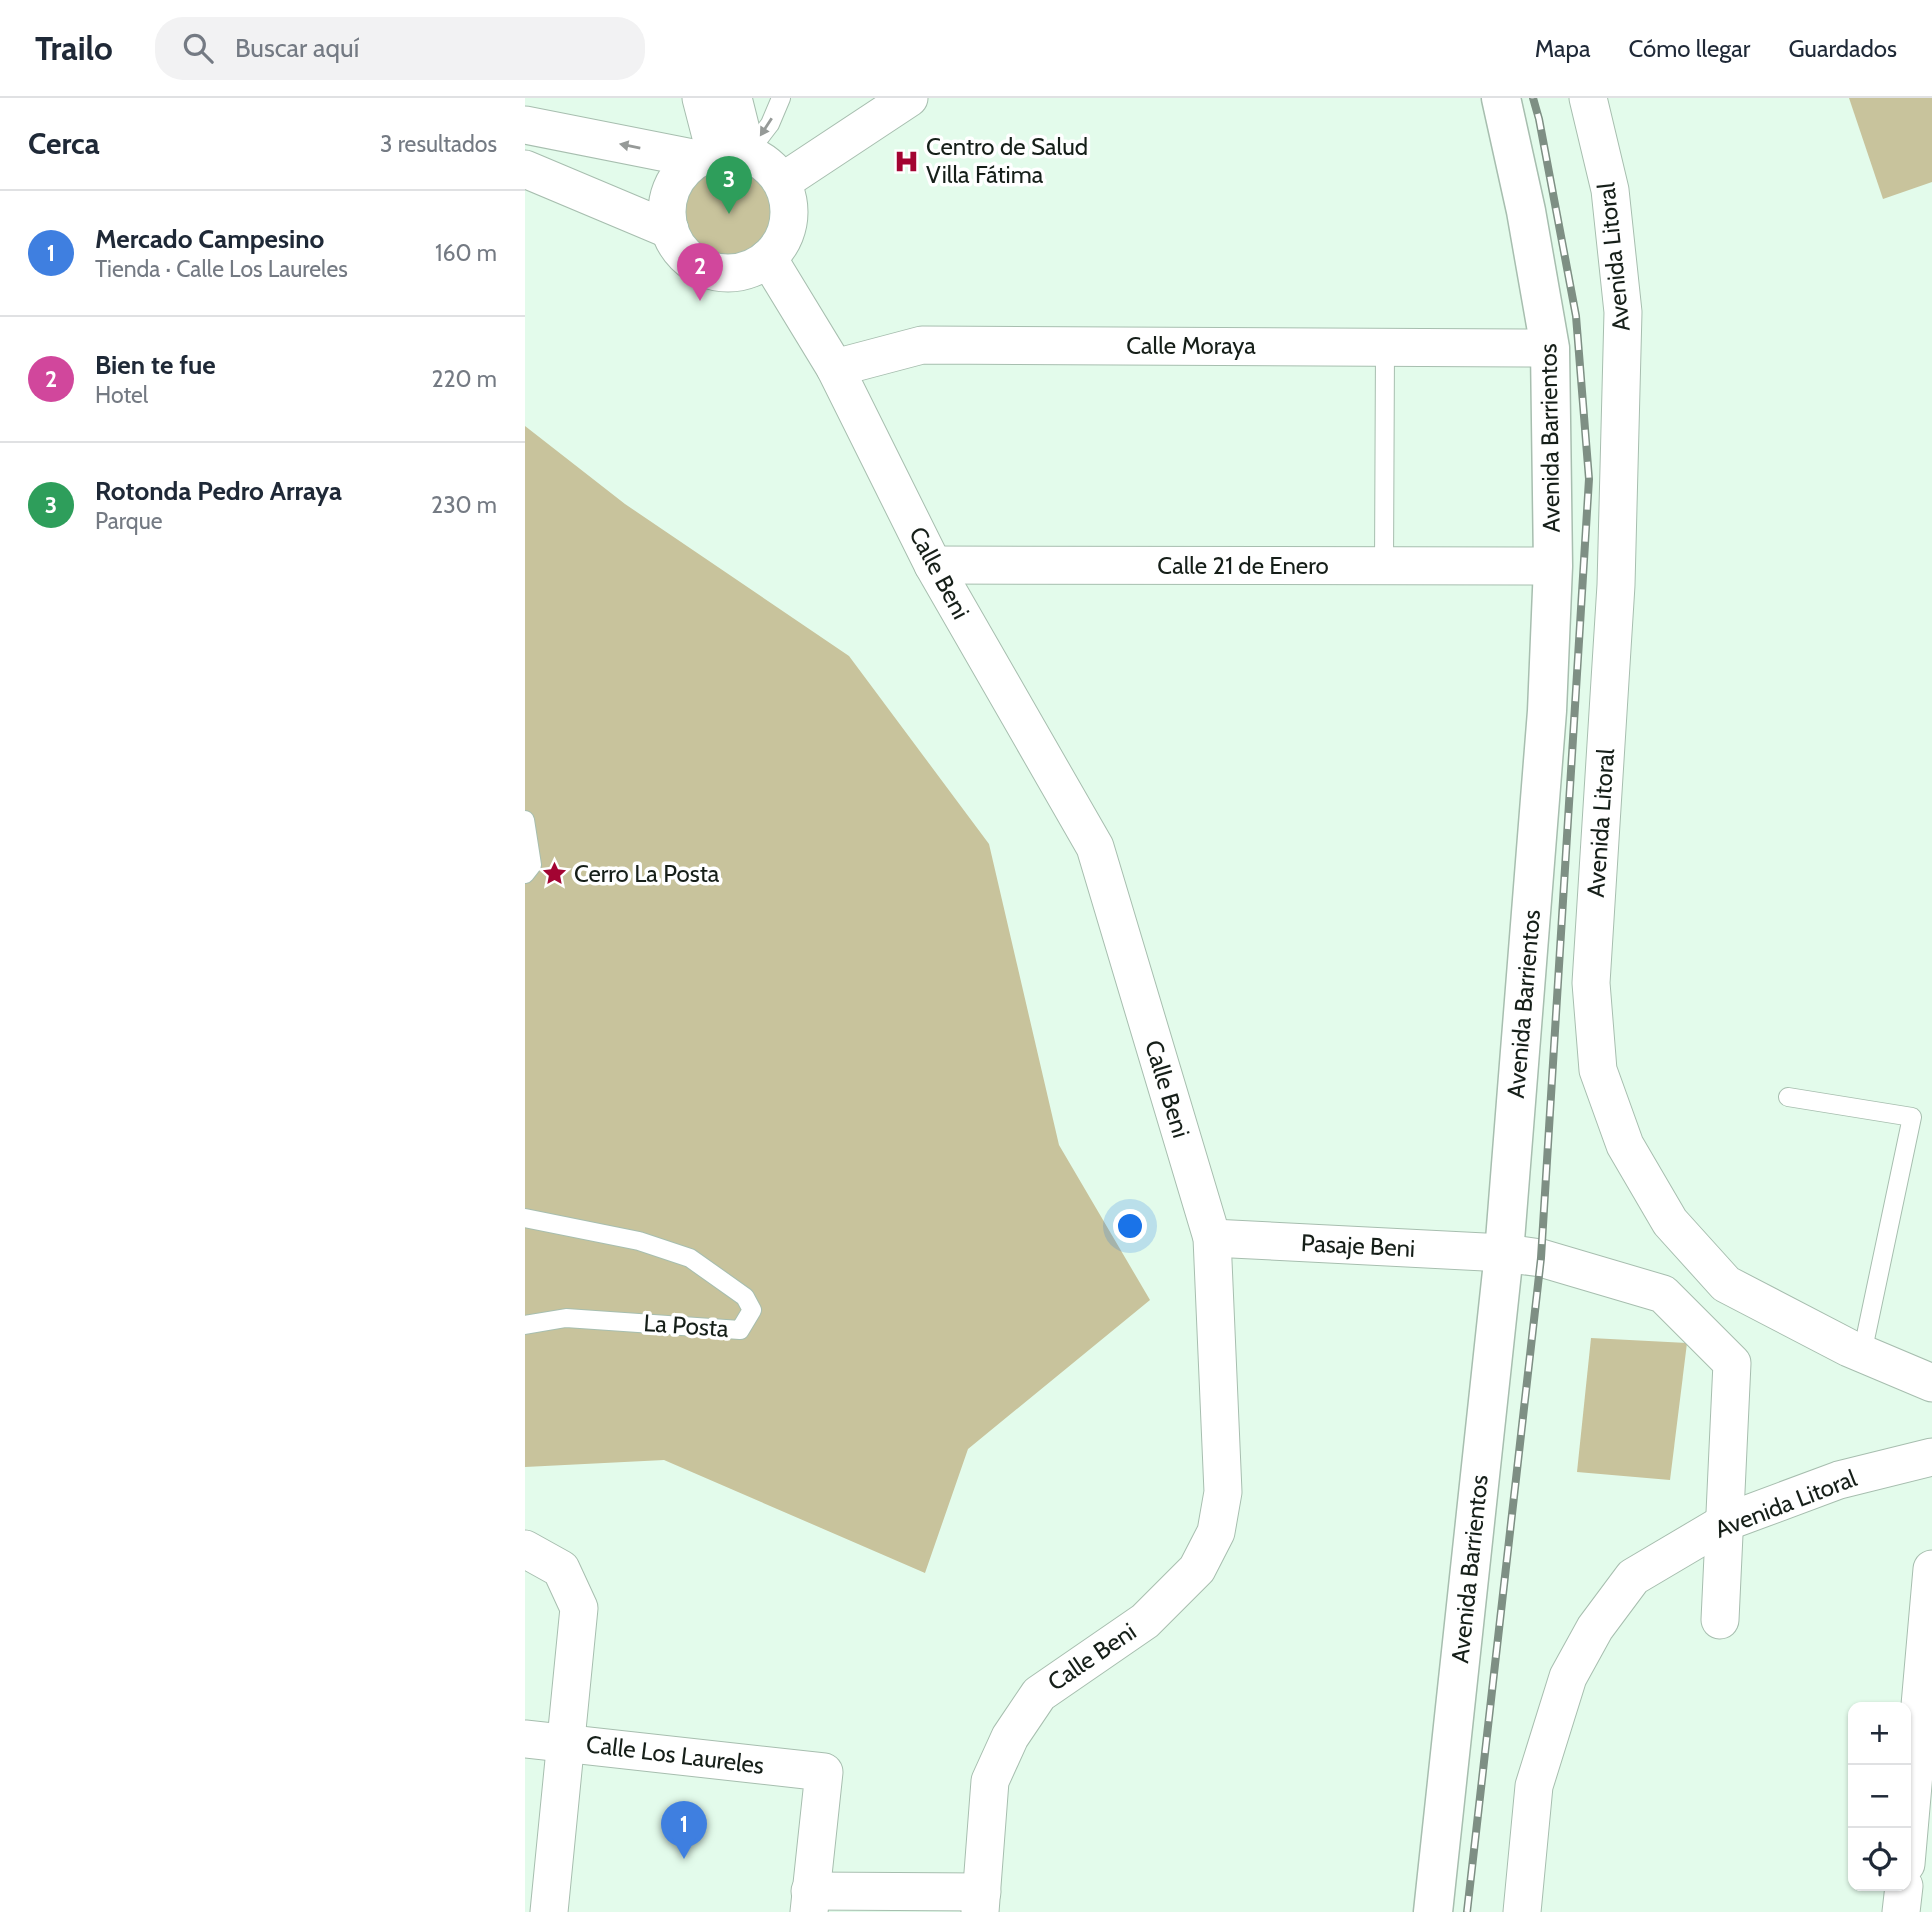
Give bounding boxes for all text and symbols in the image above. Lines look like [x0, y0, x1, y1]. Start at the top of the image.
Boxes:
search box [155, 17, 645, 80]
text: Trailo [35, 28, 113, 68]
icon: search [179, 29, 217, 67]
text: Buscar aquí [235, 32, 359, 64]
text: Mapa [1535, 34, 1591, 63]
text: Cómo llegar [1629, 34, 1750, 63]
text: Guardados [1788, 34, 1897, 63]
one-way arrow [760, 118, 773, 137]
text: Cerca [28, 125, 100, 162]
text: 3 resultados [380, 130, 497, 158]
place label: Centro de Salud Villa Fátima [926, 132, 1088, 189]
one-way arrow [619, 140, 641, 151]
hospital icon: Centro de Salud Villa Fátima [892, 147, 920, 175]
pin: 3 [706, 156, 752, 214]
street label: Avenida Litoral [1591, 181, 1636, 333]
text: Mercado Campesino [95, 223, 324, 255]
text: 1 [47, 239, 55, 267]
text: 160 m [435, 239, 497, 267]
pin: 2 [677, 243, 723, 301]
text: Tienda · Calle Los Laureles [95, 255, 348, 283]
street label: Calle Moraya [1126, 331, 1256, 360]
street label: Avenida Barrientos [1533, 343, 1566, 533]
text: Bien te fue [95, 349, 216, 381]
text: 2 [45, 365, 57, 393]
text: 220 m [431, 365, 497, 393]
text: Hotel [95, 381, 148, 409]
text: Rotonda Pedro Arraya [95, 475, 342, 507]
text: 3 [45, 491, 57, 519]
text: 230 m [431, 491, 497, 519]
text: Parque [95, 507, 162, 535]
street label: Calle Beni [903, 522, 976, 624]
street label: Calle 21 de Enero [1157, 551, 1329, 580]
street label: Avenida Litoral [1581, 747, 1620, 899]
place label: Cerro La Posta [574, 859, 720, 888]
place icon: Cerro La Posta [540, 860, 568, 888]
street label: Avenida Barrientos [1501, 908, 1546, 1100]
street label: Calle Beni [1139, 1037, 1196, 1141]
your location [1113, 1209, 1147, 1243]
street label: Pasaje Beni [1300, 1228, 1416, 1263]
street label: La Posta [643, 1308, 730, 1343]
street label: Avenida Litoral [1711, 1463, 1861, 1544]
street label: Avenida Barrientos [1445, 1473, 1494, 1665]
street label: Calle Beni [1042, 1617, 1141, 1697]
map controls [1848, 1702, 1911, 1891]
button: + [1848, 1702, 1911, 1765]
street label: Calle Los Laureles [584, 1729, 766, 1780]
button: − [1848, 1765, 1911, 1828]
pin: 1 [661, 1801, 707, 1859]
button: locate [1848, 1828, 1911, 1891]

